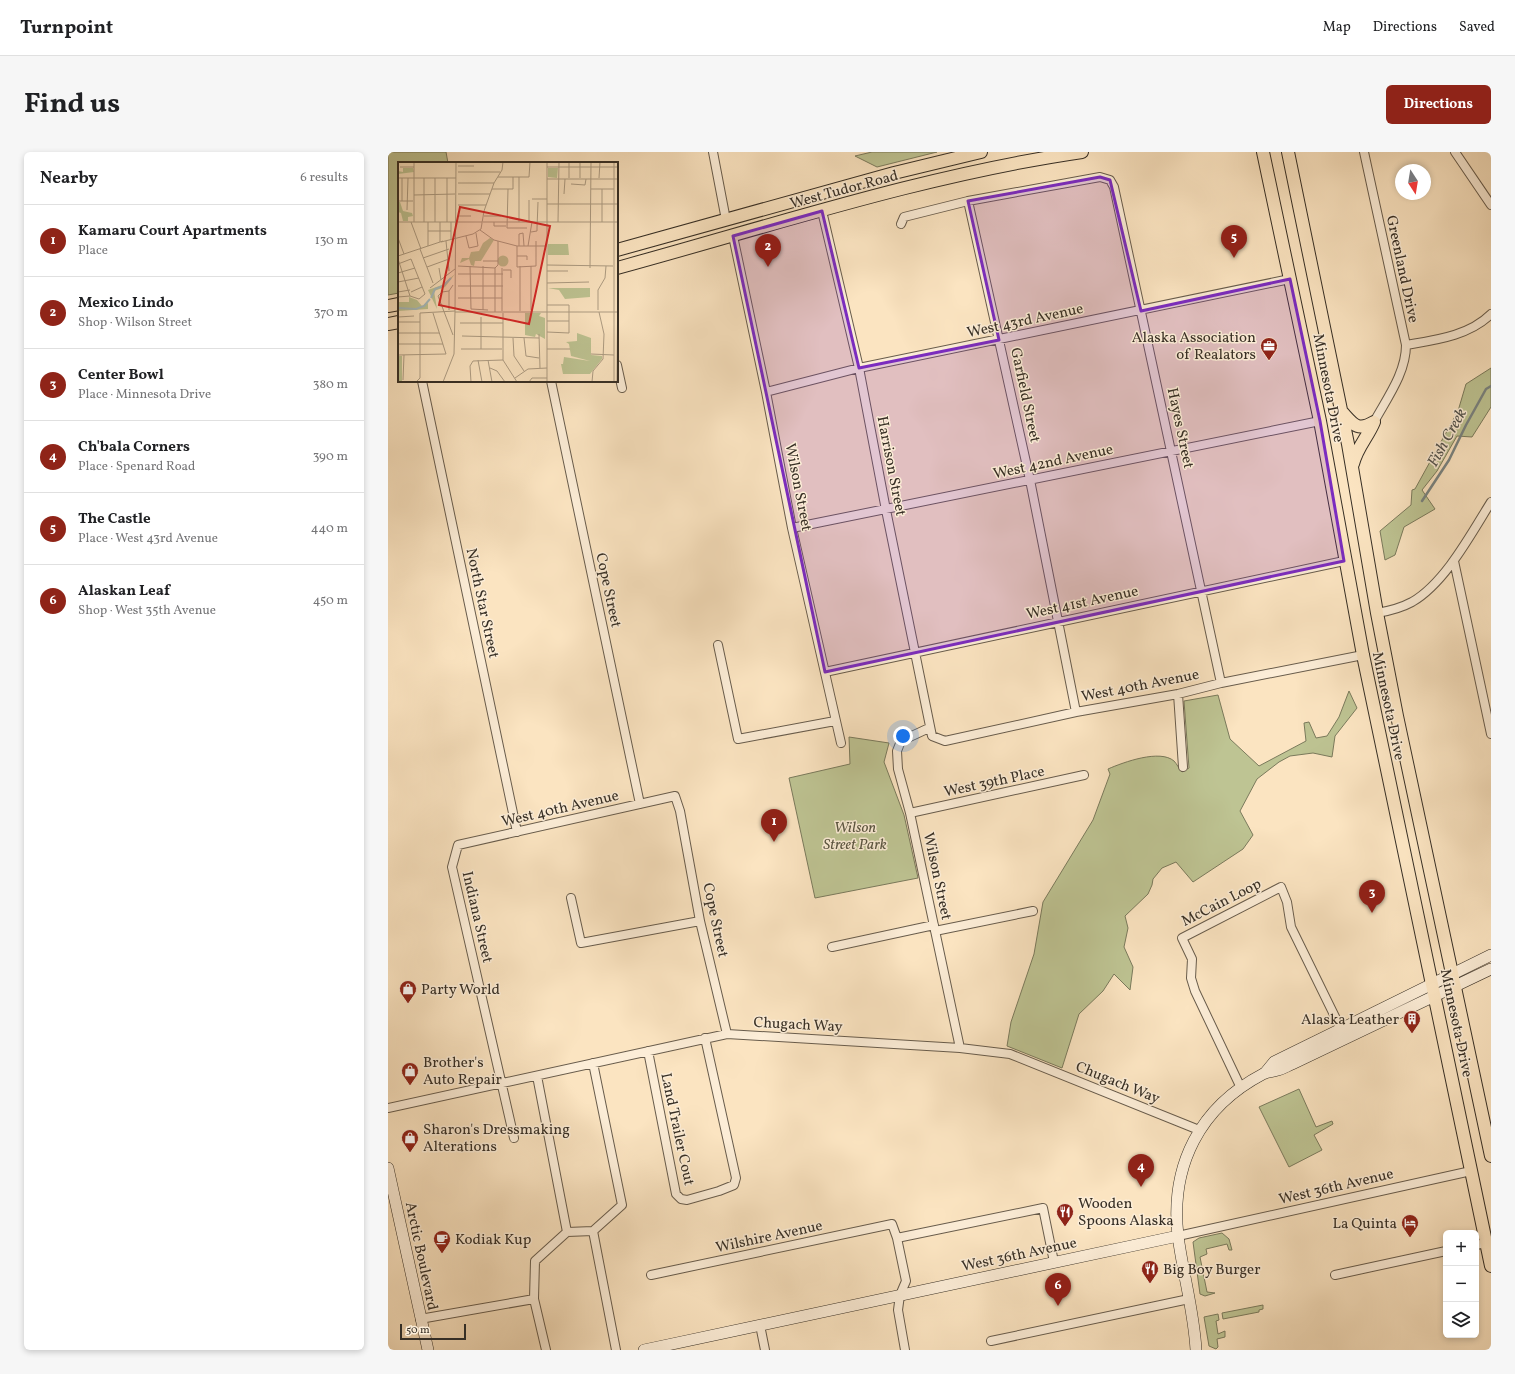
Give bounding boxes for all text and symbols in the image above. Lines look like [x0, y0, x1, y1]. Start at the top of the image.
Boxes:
text: Turnpoint [20, 15, 113, 41]
text: Map [1323, 18, 1351, 37]
text: Directions [1373, 18, 1437, 37]
text: Saved [1459, 18, 1495, 37]
text: Find us [24, 85, 120, 124]
button: Directions [1386, 85, 1491, 124]
inset map [398, 162, 618, 382]
north arrow [1395, 164, 1431, 200]
street label: West Tudor Road [788, 166, 901, 215]
text: Nearby [40, 167, 98, 190]
text: 6 results [300, 169, 348, 187]
street label: Greenland Drive [1380, 214, 1423, 325]
text: Kamaru Court Apartments [78, 221, 267, 242]
pin: 5 [1221, 225, 1247, 258]
text: 1 [50, 232, 56, 250]
text: 130 m [315, 232, 348, 250]
pin: 2 [755, 234, 781, 267]
text: Place [78, 242, 108, 260]
text: Mexico Lindo [78, 293, 174, 314]
street label: West 43rd Avenue [965, 299, 1085, 344]
text: 2 [50, 304, 56, 322]
text: 370 m [314, 304, 348, 322]
text: Shop · Wilson Street [78, 314, 192, 332]
place label: Alaska Association of Realators [1132, 328, 1256, 366]
street label: Minnesota Drive [1307, 332, 1348, 444]
office icon: Alaska Association of Realators [1259, 336, 1279, 361]
street label: Garfield Street [1004, 346, 1045, 445]
text: Center Bowl [78, 365, 164, 386]
text: 3 [50, 376, 56, 394]
text: 380 m [313, 376, 348, 394]
text: Place · Minnesota Drive [78, 386, 211, 404]
street label: Hayes Street [1161, 386, 1198, 471]
water label: Fish Creek [1423, 404, 1473, 471]
street label: Harrison Street [871, 414, 911, 518]
text: Ch'bala Corners [78, 437, 190, 458]
street label: West 42nd Avenue [991, 439, 1115, 485]
street label: Wilson Street [779, 441, 816, 533]
text: 4 [49, 448, 57, 466]
text: 390 m [313, 448, 348, 466]
text: Place · Spenard Road [78, 458, 195, 476]
text: The Castle [78, 509, 151, 530]
text: 5 [50, 520, 56, 538]
text: 440 m [311, 520, 348, 538]
text: Place · West 43rd Avenue [78, 530, 218, 548]
street label: North Star Street [460, 546, 503, 660]
street label: Cope Street [589, 551, 626, 630]
text: Alaskan Leaf [78, 581, 170, 602]
street label: West 41st Avenue [1024, 581, 1140, 626]
text: 6 [49, 592, 57, 610]
text: 450 m [313, 592, 348, 610]
text: Shop · West 35th Avenue [78, 602, 216, 620]
street label: Minnesota Drive [1366, 650, 1409, 762]
street label: West 40th Avenue [1080, 665, 1201, 708]
your location [893, 726, 913, 746]
street label: West 39th Place [942, 762, 1047, 803]
street label: West 40th Avenue [500, 786, 621, 833]
pin: 1 [761, 809, 787, 842]
park label: Wilson Street Park [823, 818, 887, 856]
street label: Wilson Street [917, 830, 956, 922]
street label: Indiana Street [456, 869, 497, 965]
street label: McCain Loop [1178, 874, 1265, 932]
pin: 3 [1359, 880, 1385, 913]
street label: Cope Street [696, 881, 733, 960]
street label: Minnesota Drive [1434, 967, 1477, 1079]
shop icon: Party World [398, 979, 418, 1004]
place label: Party World [421, 980, 500, 1001]
building icon: Alaska Leather [1402, 1009, 1422, 1034]
place label: Alaska Leather [1301, 1010, 1399, 1031]
street label: Chugach Way [753, 1013, 843, 1038]
place label: Brother's Auto Repair [423, 1053, 502, 1091]
street label: Chugach Way [1072, 1057, 1163, 1110]
shop icon: Brother's Auto Repair [400, 1061, 420, 1086]
street label: Land Trailer Cout [654, 1071, 699, 1188]
place label: Sharon's Dressmaking Alterations [423, 1120, 570, 1158]
shop icon: Sharon's Dressmaking Alterations [400, 1128, 420, 1153]
pin: 4 [1128, 1154, 1154, 1187]
street label: West 36th Avenue [1277, 1164, 1396, 1211]
place label: Wooden Spoons Alaska [1078, 1194, 1174, 1232]
street label: Arctic Boulevard [399, 1200, 442, 1312]
restaurant icon: Wooden Spoons Alaska [1055, 1202, 1075, 1227]
hotel icon: La Quinta [1400, 1213, 1420, 1238]
place label: La Quinta [1332, 1214, 1397, 1235]
street label: Wilshire Avenue [714, 1216, 825, 1259]
cafe icon: Kodiak Kup [432, 1229, 452, 1254]
place label: Kodiak Kup [455, 1230, 531, 1251]
map controls [1443, 1230, 1479, 1338]
button: + [1443, 1230, 1479, 1266]
street label: West 36th Avenue [960, 1233, 1079, 1278]
restaurant icon: Big Boy Burger [1140, 1259, 1160, 1284]
place label: Big Boy Burger [1163, 1260, 1261, 1281]
button: − [1443, 1266, 1479, 1302]
pin: 6 [1045, 1273, 1071, 1306]
button: layers [1443, 1302, 1479, 1338]
scale bar [400, 1322, 466, 1341]
text: 50 m [406, 1323, 430, 1338]

